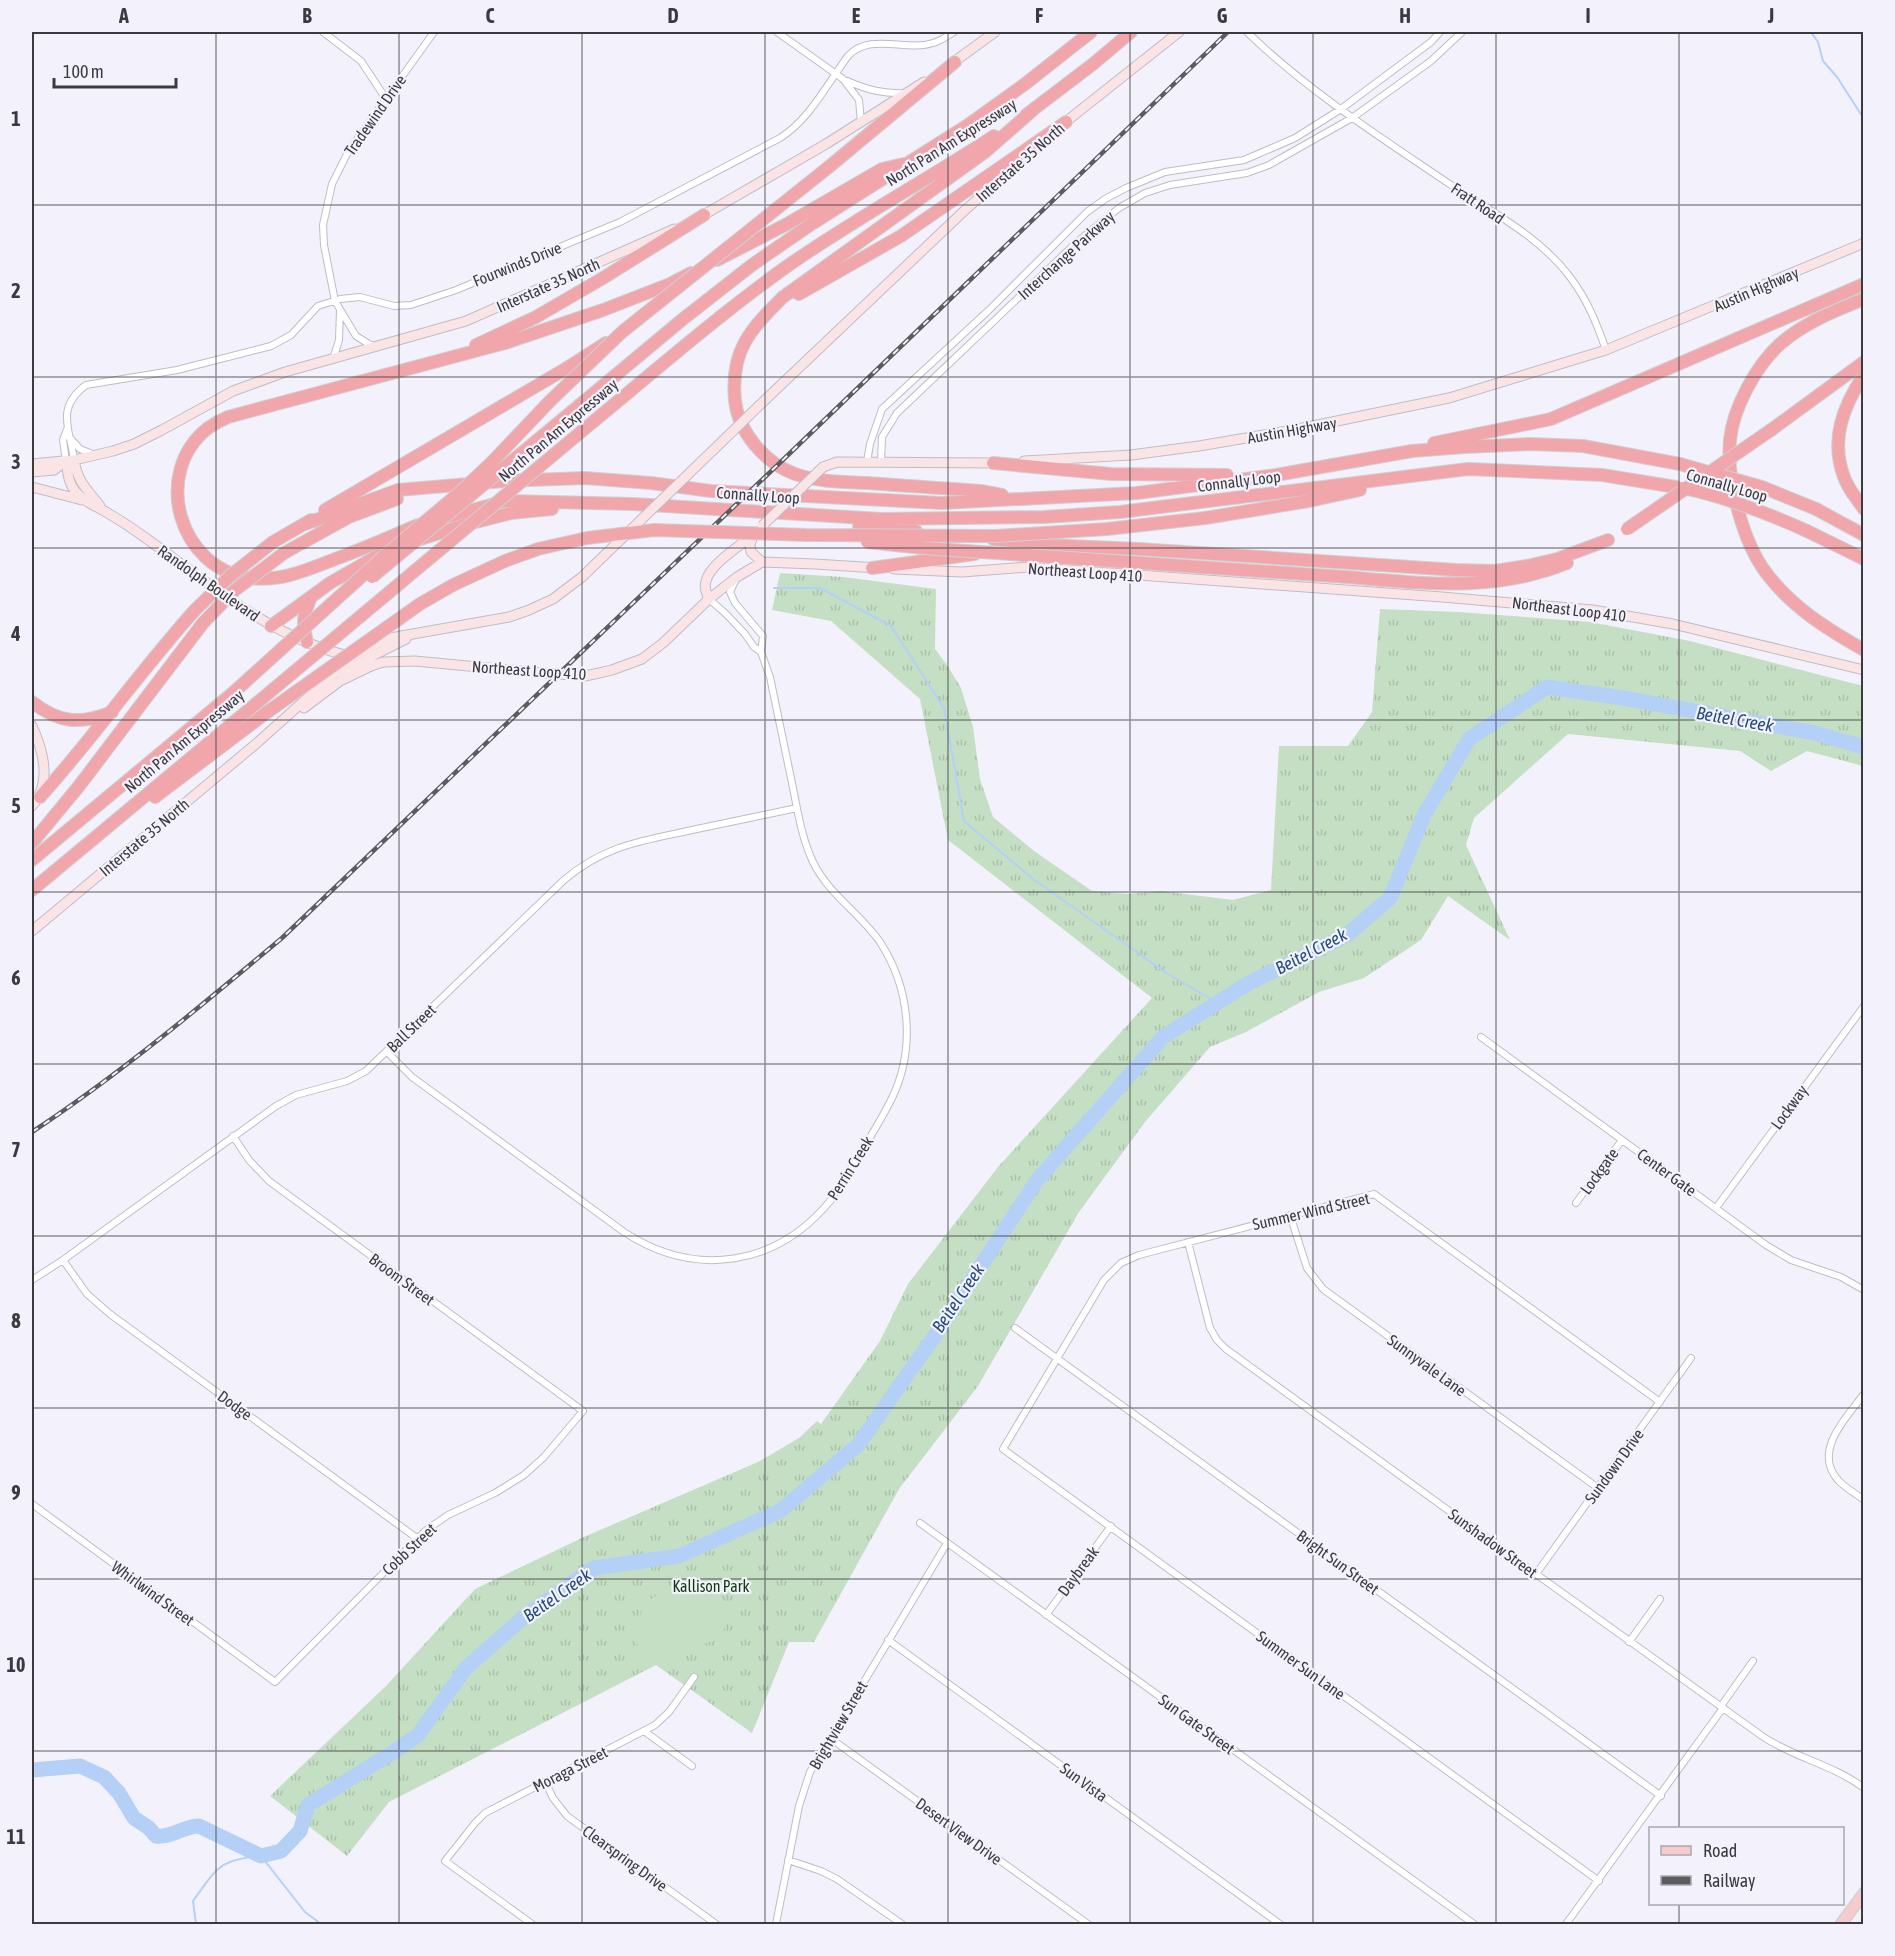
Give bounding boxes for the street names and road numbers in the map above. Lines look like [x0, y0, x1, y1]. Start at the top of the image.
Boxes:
street label: Tradewind Drive [341, 71, 409, 159]
street label: North Pan Am Expressway [883, 94, 1020, 190]
street label: Interstate 35 North [972, 119, 1068, 205]
street label: Fratt Road [1448, 179, 1508, 227]
street label: Interchange Parkway [1014, 207, 1119, 304]
street label: Fourwinds Drive [470, 238, 564, 290]
street label: Interstate 35 North [494, 254, 602, 316]
street label: Austin Highway [1711, 263, 1802, 316]
street label: North Pan Am Expressway [495, 375, 622, 486]
street label: Austin Highway [1246, 413, 1339, 448]
street label: Connally Loop [1684, 465, 1770, 506]
street label: Connally Loop [1196, 467, 1282, 496]
street label: Connally Loop [716, 483, 800, 508]
street label: Randolph Boulevard [154, 541, 263, 626]
street label: Northeast Loop 410 [1027, 559, 1143, 586]
street label: Northeast Loop 410 [1511, 593, 1627, 626]
street label: Northeast Loop 410 [471, 657, 587, 684]
street label: North Pan Am Expressway [121, 686, 248, 797]
street label: Interstate 35 North [96, 794, 192, 880]
street label: Ball Street [383, 1000, 439, 1056]
street label: Lockway [1767, 1081, 1812, 1133]
street label: Perrin Creek [823, 1133, 877, 1203]
street label: Lockgate [1576, 1145, 1622, 1198]
street label: Center Gate [1634, 1145, 1700, 1199]
street label: Summer Wind Street [1251, 1189, 1372, 1233]
street label: Broom Street [366, 1249, 438, 1309]
street label: Sunnyvale Lane [1384, 1330, 1470, 1400]
street label: Dodge [214, 1387, 256, 1424]
street label: Sundown Drive [1581, 1425, 1647, 1507]
street label: Sunshadow Street [1445, 1505, 1541, 1581]
street label: Cobb Street [378, 1519, 440, 1578]
street label: Bright Sun Street [1293, 1526, 1383, 1599]
street label: Daybreak [1054, 1543, 1103, 1600]
street label: Whirlwind Street [108, 1557, 198, 1629]
street label: Summer Sun Lane [1253, 1627, 1349, 1703]
street label: Brightview Street [805, 1677, 872, 1773]
street label: Sun Gate Street [1156, 1690, 1239, 1758]
street label: Moraga Street [530, 1742, 611, 1796]
street label: Sun Vista [1057, 1759, 1111, 1805]
street label: Desert View Drive [912, 1794, 1006, 1868]
street label: Clearspring Drive [579, 1821, 671, 1896]

